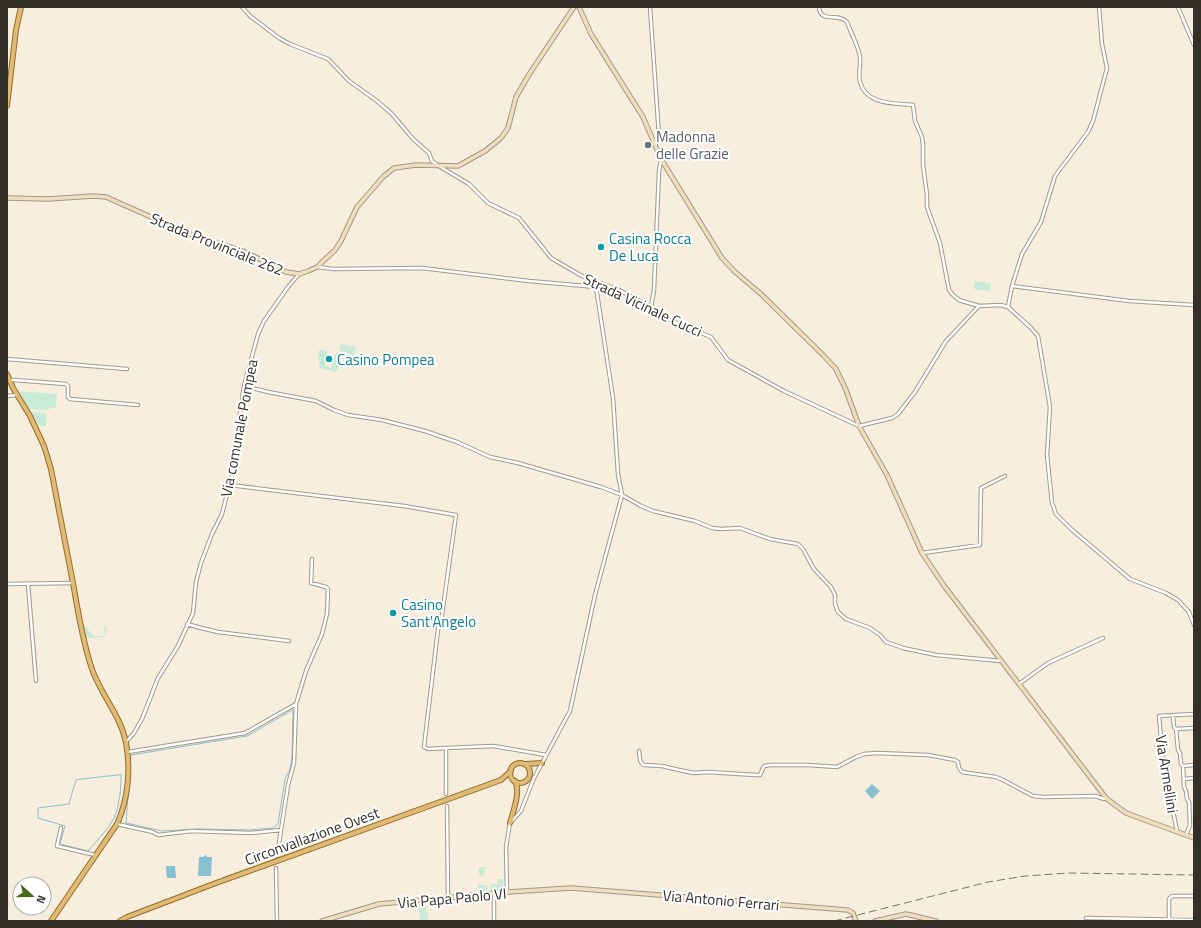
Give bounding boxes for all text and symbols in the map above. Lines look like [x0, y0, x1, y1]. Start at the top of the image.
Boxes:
place label: Madonna delle Grazie [656, 125, 729, 165]
marker: Madonna delle Grazie [643, 140, 653, 150]
street label: Strada Provinciale 262 [147, 207, 287, 281]
place label: Casina Rocca De Luca [609, 227, 692, 267]
marker: Casina Rocca De Luca [596, 242, 606, 252]
street label: Strada Vicinale Cucci [580, 267, 706, 343]
place label: Casino Pompea [337, 348, 435, 371]
marker: Casino Pompea [324, 354, 334, 364]
street label: Via comunale Pompea [214, 357, 264, 499]
place label: Casino Sant'Angelo [401, 593, 476, 633]
marker: Casino Sant'Angelo [388, 608, 398, 618]
street label: Via Armellini [1149, 733, 1185, 815]
street label: Circonvallazione Ovest [242, 801, 383, 871]
north arrow [12, 876, 52, 916]
street label: Via Papa Paolo VI [397, 882, 507, 914]
street label: Via Antonio Ferrari [662, 883, 780, 917]
text: N [33, 893, 50, 906]

